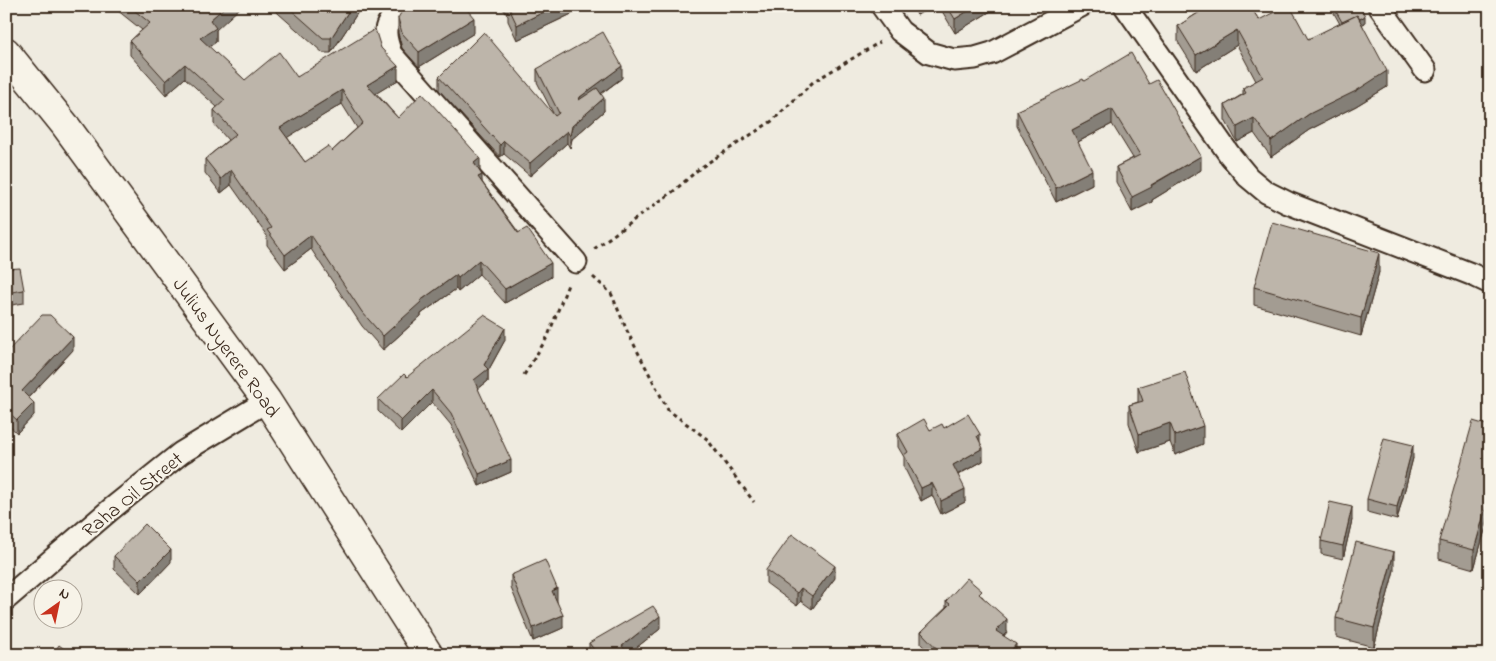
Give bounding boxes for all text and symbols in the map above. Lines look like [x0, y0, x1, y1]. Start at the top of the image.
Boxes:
street label: Julius Nyerere Road [164, 272, 286, 425]
street label: Raha Oil Street [77, 446, 191, 546]
north arrow [32, 578, 82, 628]
text: N [55, 583, 74, 606]

